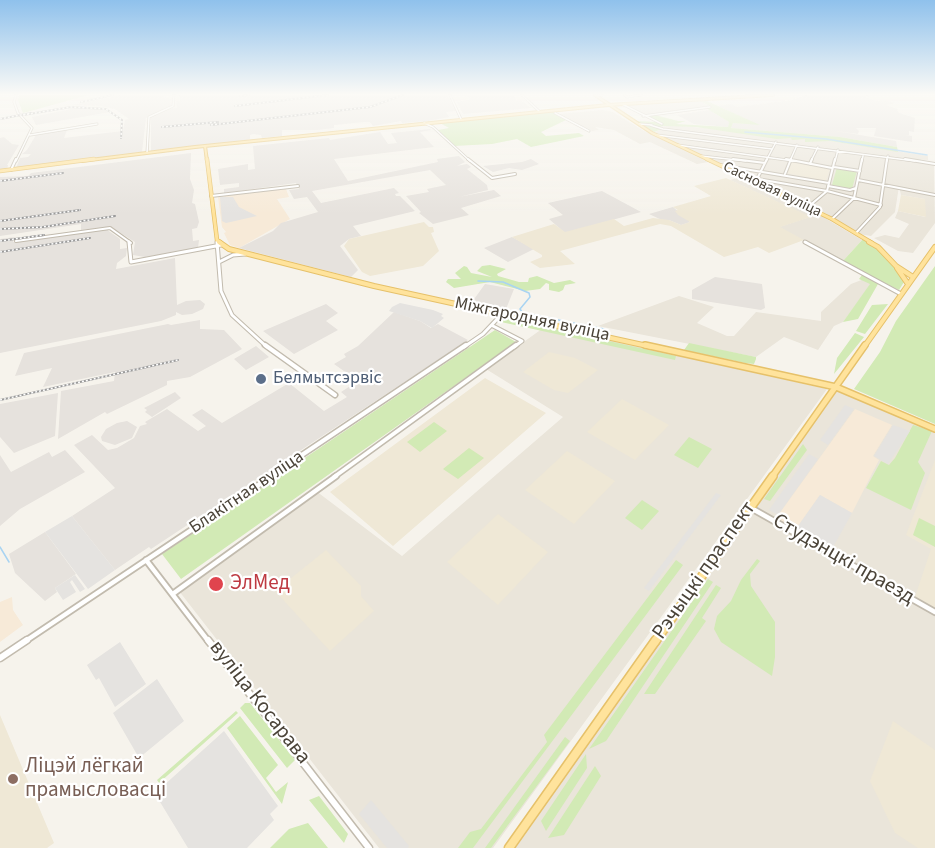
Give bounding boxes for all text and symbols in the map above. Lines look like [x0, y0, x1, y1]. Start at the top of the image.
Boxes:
street label: Сасновая вуліца [720, 158, 824, 222]
street label: Міжгародняя вуліца [453, 293, 611, 347]
place label: Белмытсэрвіс [273, 368, 382, 390]
marker: Белмытсэрвіс [254, 372, 268, 386]
street label: Блакітная вуліца [186, 447, 308, 539]
street label: Рэчыцкі праспект [648, 497, 762, 645]
street label: Студэнцкі праезд [768, 509, 918, 611]
place label: ЭлМед [230, 571, 290, 597]
marker: ЭлМед [207, 575, 225, 593]
street label: вуліца Косарава [203, 636, 315, 770]
place label: Ліцэй лёгкай прамысловасці [25, 754, 166, 804]
marker: Ліцэй лёгкай прамысловасці [6, 772, 20, 786]

